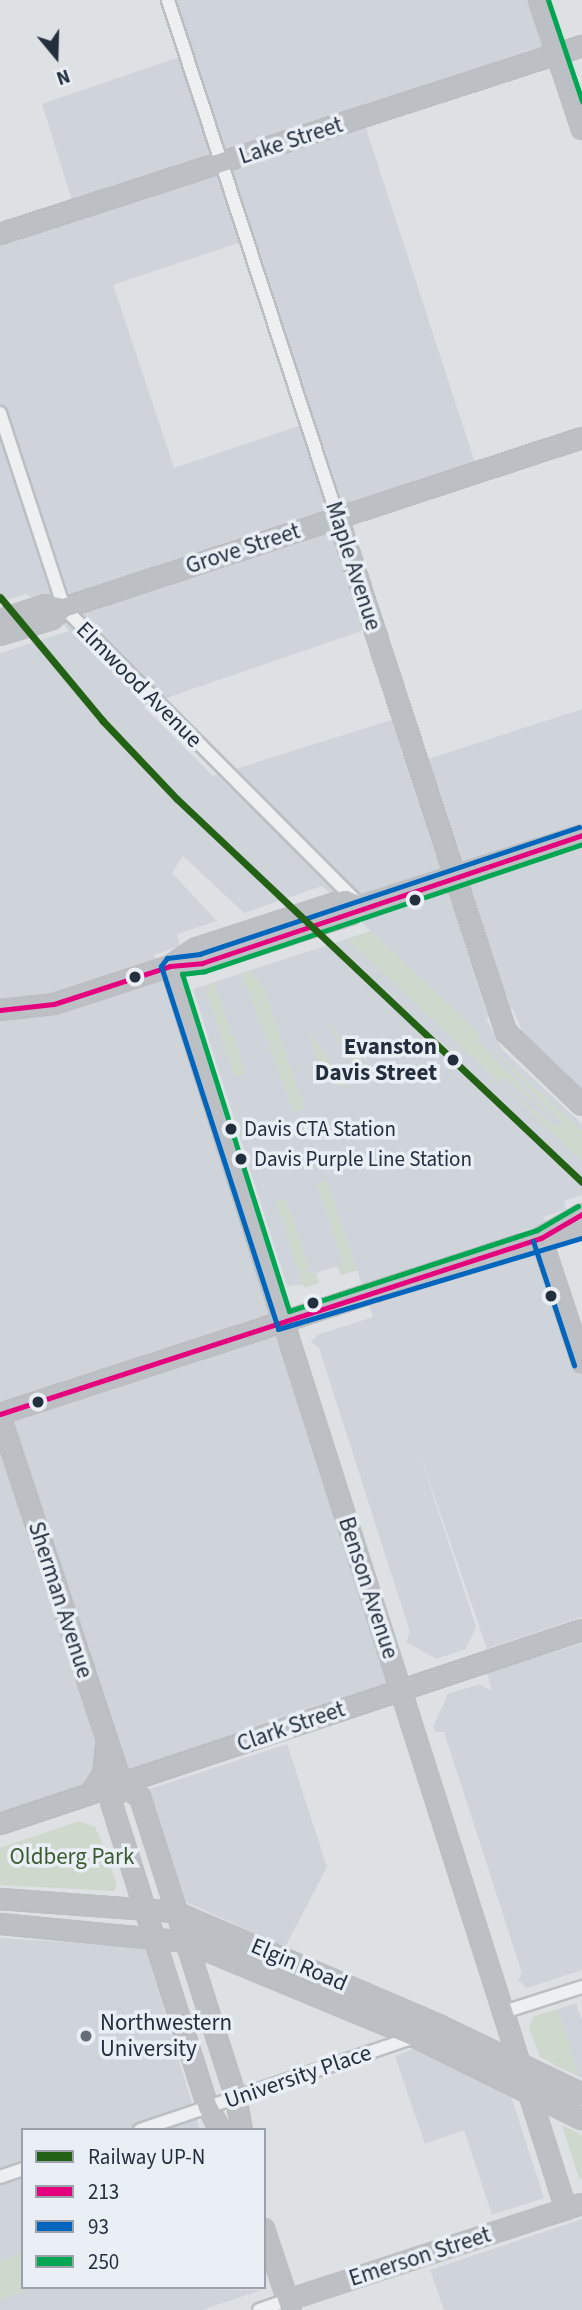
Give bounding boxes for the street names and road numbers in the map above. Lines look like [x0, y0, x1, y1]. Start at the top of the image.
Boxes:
street label: Lake Street [236, 111, 346, 171]
street label: Maple Avenue [319, 498, 387, 634]
street label: Grove Street [182, 518, 304, 580]
street label: Elmwood Avenue [70, 616, 208, 754]
street label: Benson Avenue [332, 1514, 404, 1662]
street label: Sherman Avenue [22, 1518, 98, 1682]
street label: Clark Street [233, 1696, 349, 1758]
street label: Elgin Road [247, 1932, 351, 1998]
street label: University Place [221, 2039, 375, 2115]
street label: Emerson Street [346, 2221, 494, 2293]

